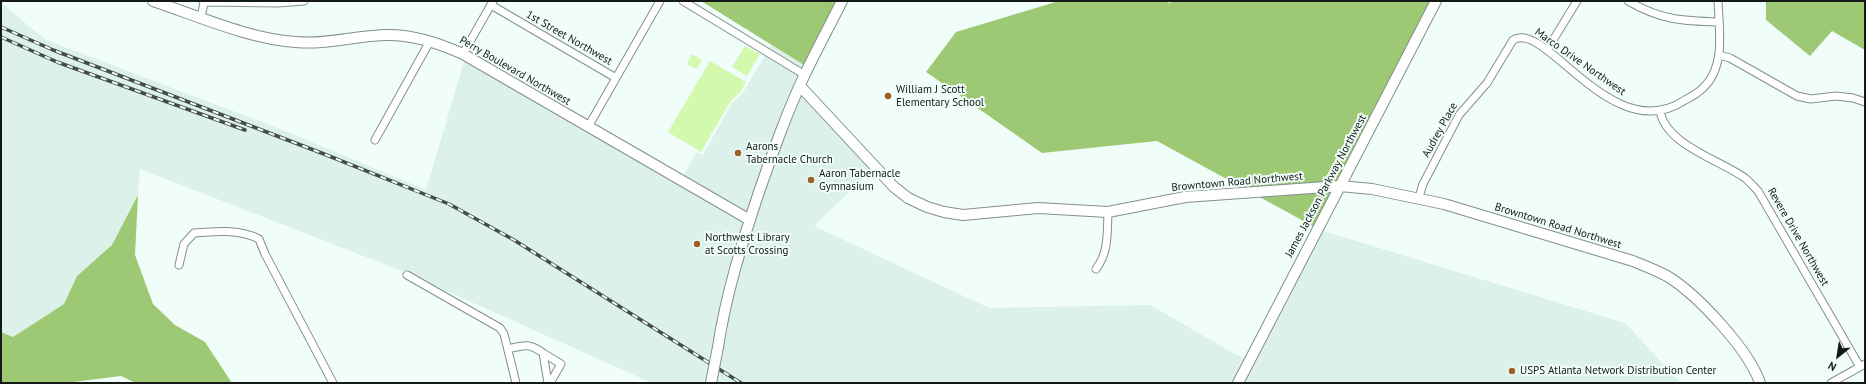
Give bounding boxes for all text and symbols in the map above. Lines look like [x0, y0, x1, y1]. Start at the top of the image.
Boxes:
street label: 1st Street Northwest [524, 8, 614, 68]
street label: Marco Drive Northwest [1532, 26, 1628, 98]
street label: Perry Boulevard Northwest [457, 34, 573, 108]
place label: William J Scott Elementary School [896, 83, 984, 109]
marker: William J Scott Elementary School [883, 91, 893, 101]
street label: Audrey Place [1420, 100, 1460, 160]
street label: James Jackson Parkway Northwest [1283, 112, 1369, 260]
place label: Aarons Tabernacle Church [746, 140, 833, 166]
marker: Aarons Tabernacle Church [733, 148, 743, 158]
place label: Aaron Tabernacle Gymnasium [819, 167, 900, 193]
street label: Browntown Road Northwest [1171, 170, 1303, 194]
marker: Aaron Tabernacle Gymnasium [806, 175, 816, 185]
street label: Revere Drive Northwest [1765, 186, 1831, 288]
street label: Browntown Road Northwest [1493, 200, 1623, 252]
place label: Northwest Library at Scotts Crossing [705, 231, 790, 257]
marker: Northwest Library at Scotts Crossing [692, 239, 702, 249]
north arrow [1818, 336, 1858, 376]
text: N [1825, 359, 1839, 374]
place label: USPS Atlanta Network Distribution Center [1520, 364, 1716, 378]
marker: USPS Atlanta Network Distribution Center [1507, 366, 1517, 376]

